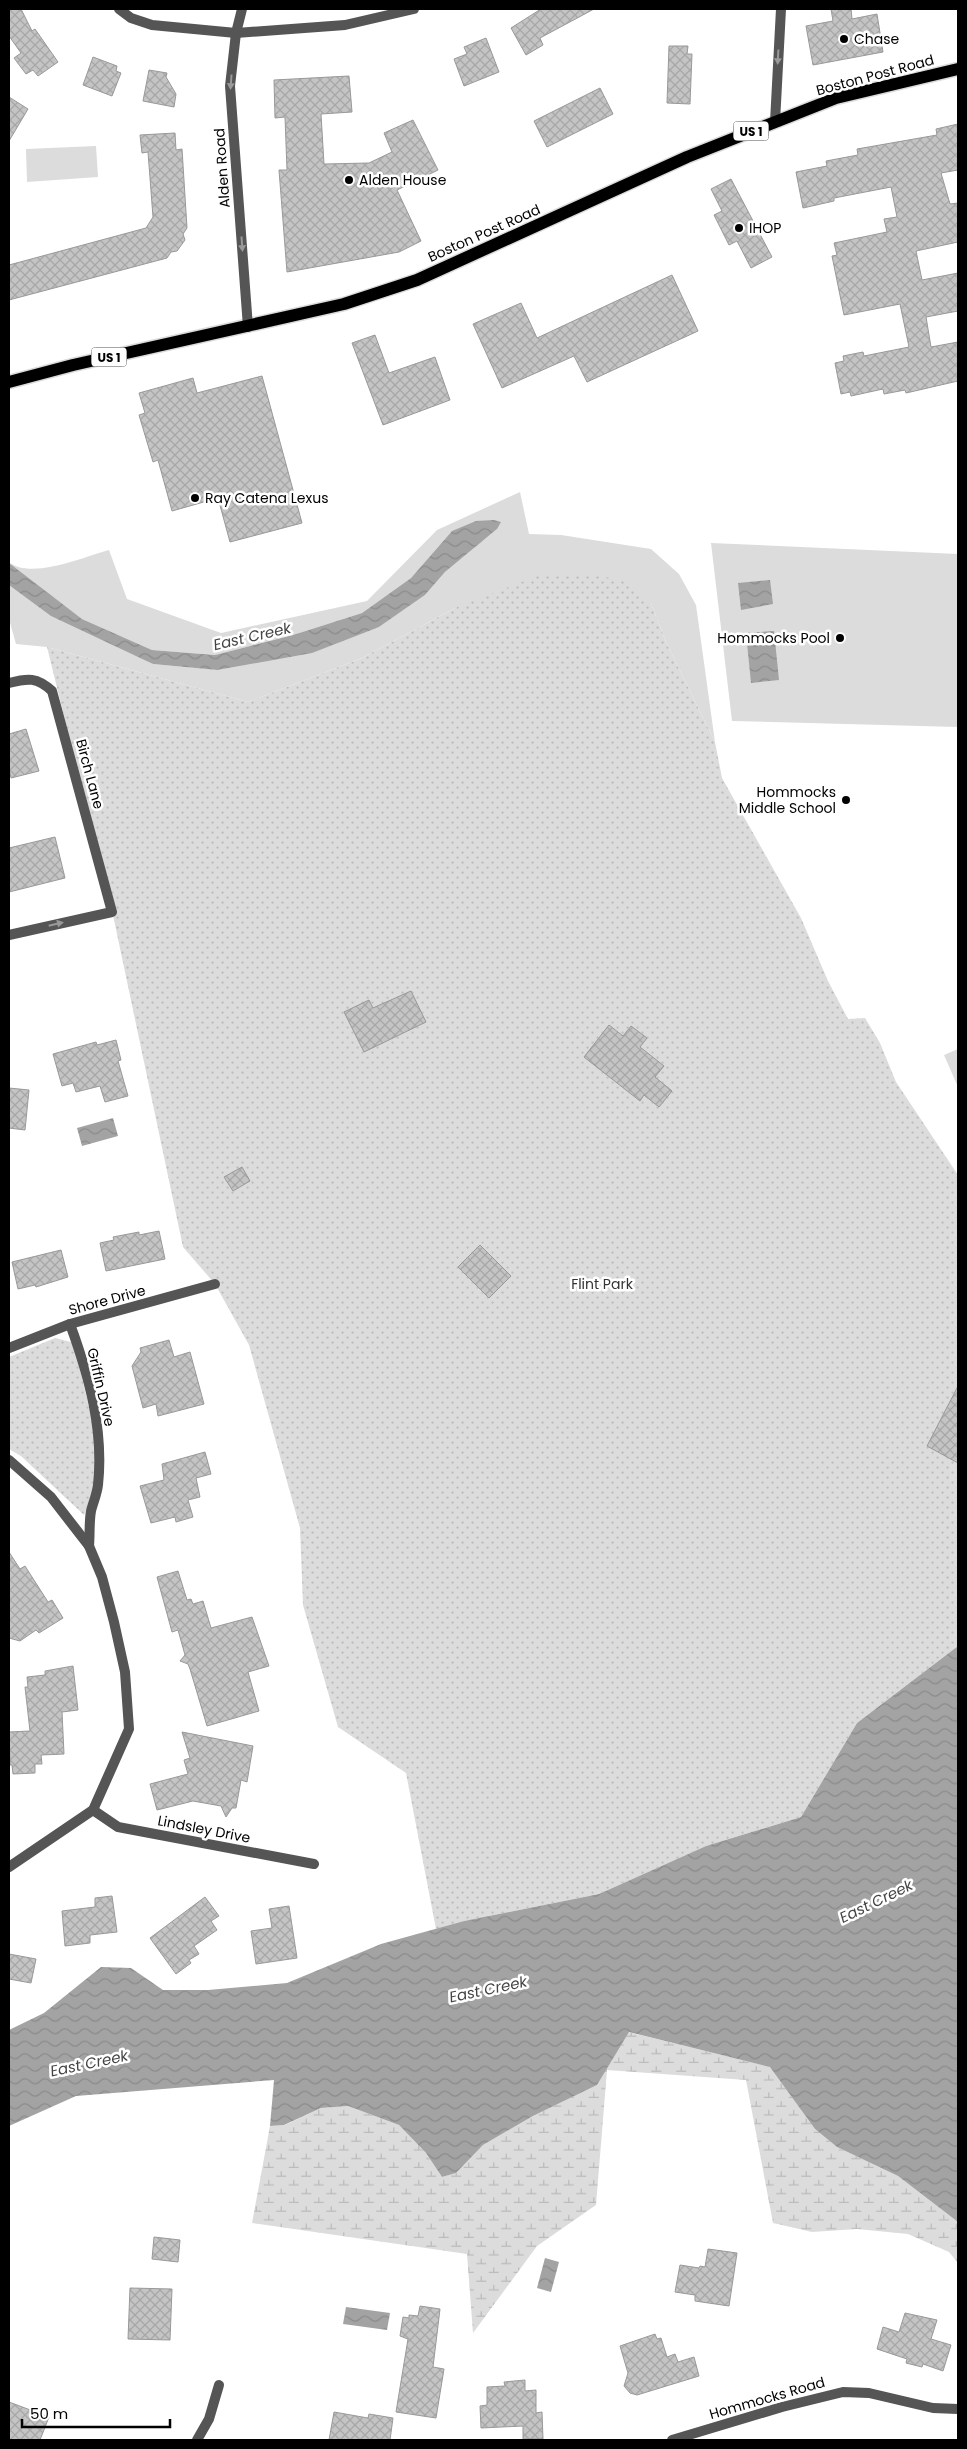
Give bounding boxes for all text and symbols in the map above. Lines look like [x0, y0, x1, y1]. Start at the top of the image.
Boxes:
place label: Chase [854, 29, 900, 49]
marker: Chase [838, 33, 850, 45]
one-way arrow [774, 50, 782, 66]
street label: Boston Post Road [814, 50, 936, 100]
one-way arrow [226, 74, 234, 90]
road number: US 1 [734, 122, 768, 140]
street label: Alden Road [209, 127, 235, 209]
place label: Alden House [359, 170, 447, 190]
marker: Alden House [343, 174, 355, 186]
street label: Boston Post Road [425, 199, 543, 267]
place label: IHOP [749, 218, 781, 238]
marker: IHOP [733, 222, 745, 234]
one-way arrow [238, 236, 246, 252]
road number: US 1 [92, 348, 126, 367]
place label: Ray Catena Lexus [205, 488, 329, 508]
marker: Ray Catena Lexus [189, 492, 201, 504]
water label: East Creek [211, 617, 294, 655]
place label: Hommocks Pool [717, 628, 830, 648]
marker: Hommocks Pool [834, 632, 846, 644]
street label: Birch Lane [71, 737, 109, 811]
place label: Hommocks Middle School [739, 782, 836, 818]
marker: Hommocks Middle School [840, 794, 852, 806]
one-way arrow [49, 920, 64, 928]
park label: Flint Park [571, 1274, 634, 1294]
street label: Shore Drive [66, 1280, 148, 1320]
street label: Griffin Drive [82, 1346, 120, 1429]
street label: Lindsley Drive [156, 1810, 252, 1848]
water label: East Creek [836, 1874, 917, 1928]
water label: East Creek [447, 1970, 530, 2007]
water label: East Creek [48, 2044, 131, 2081]
street label: Hommocks Road [707, 2372, 827, 2424]
scale bar [22, 2396, 170, 2428]
text: 50 m [30, 2403, 68, 2424]

